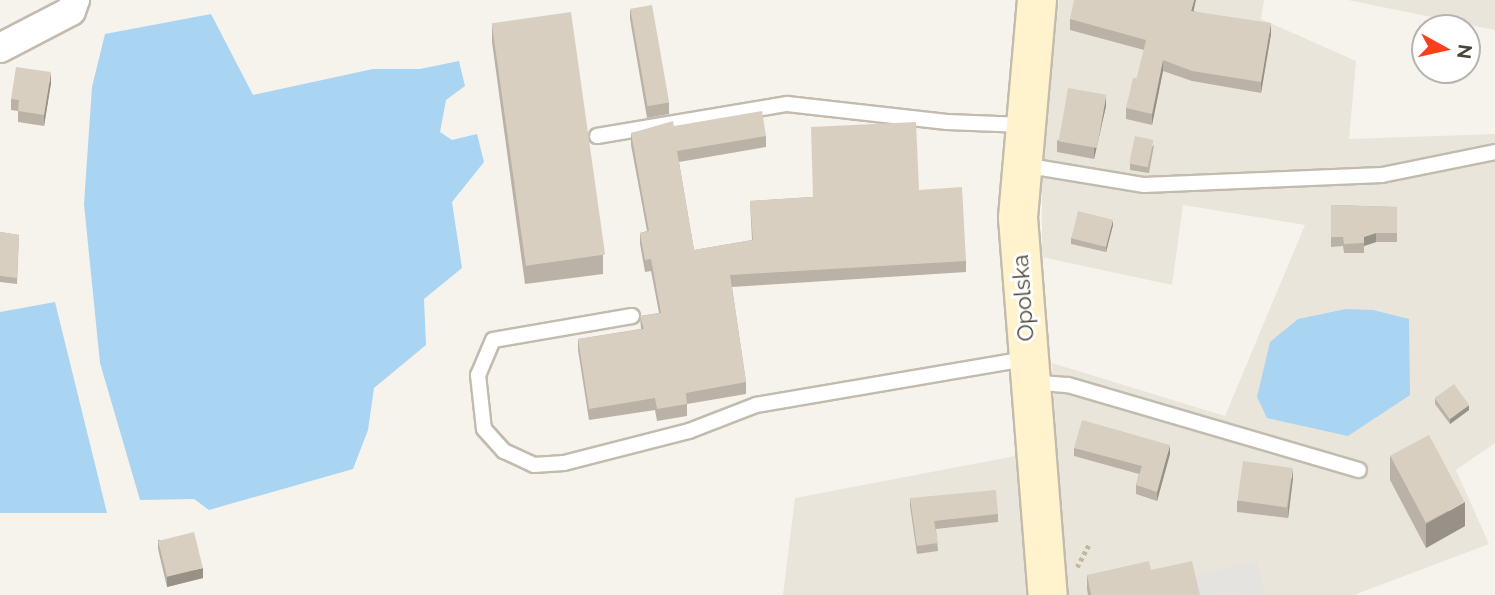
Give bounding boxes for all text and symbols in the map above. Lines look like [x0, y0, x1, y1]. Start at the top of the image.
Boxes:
north arrow [1411, 14, 1481, 84]
text: N [1453, 43, 1477, 60]
street label: Opolska [1006, 254, 1040, 342]

